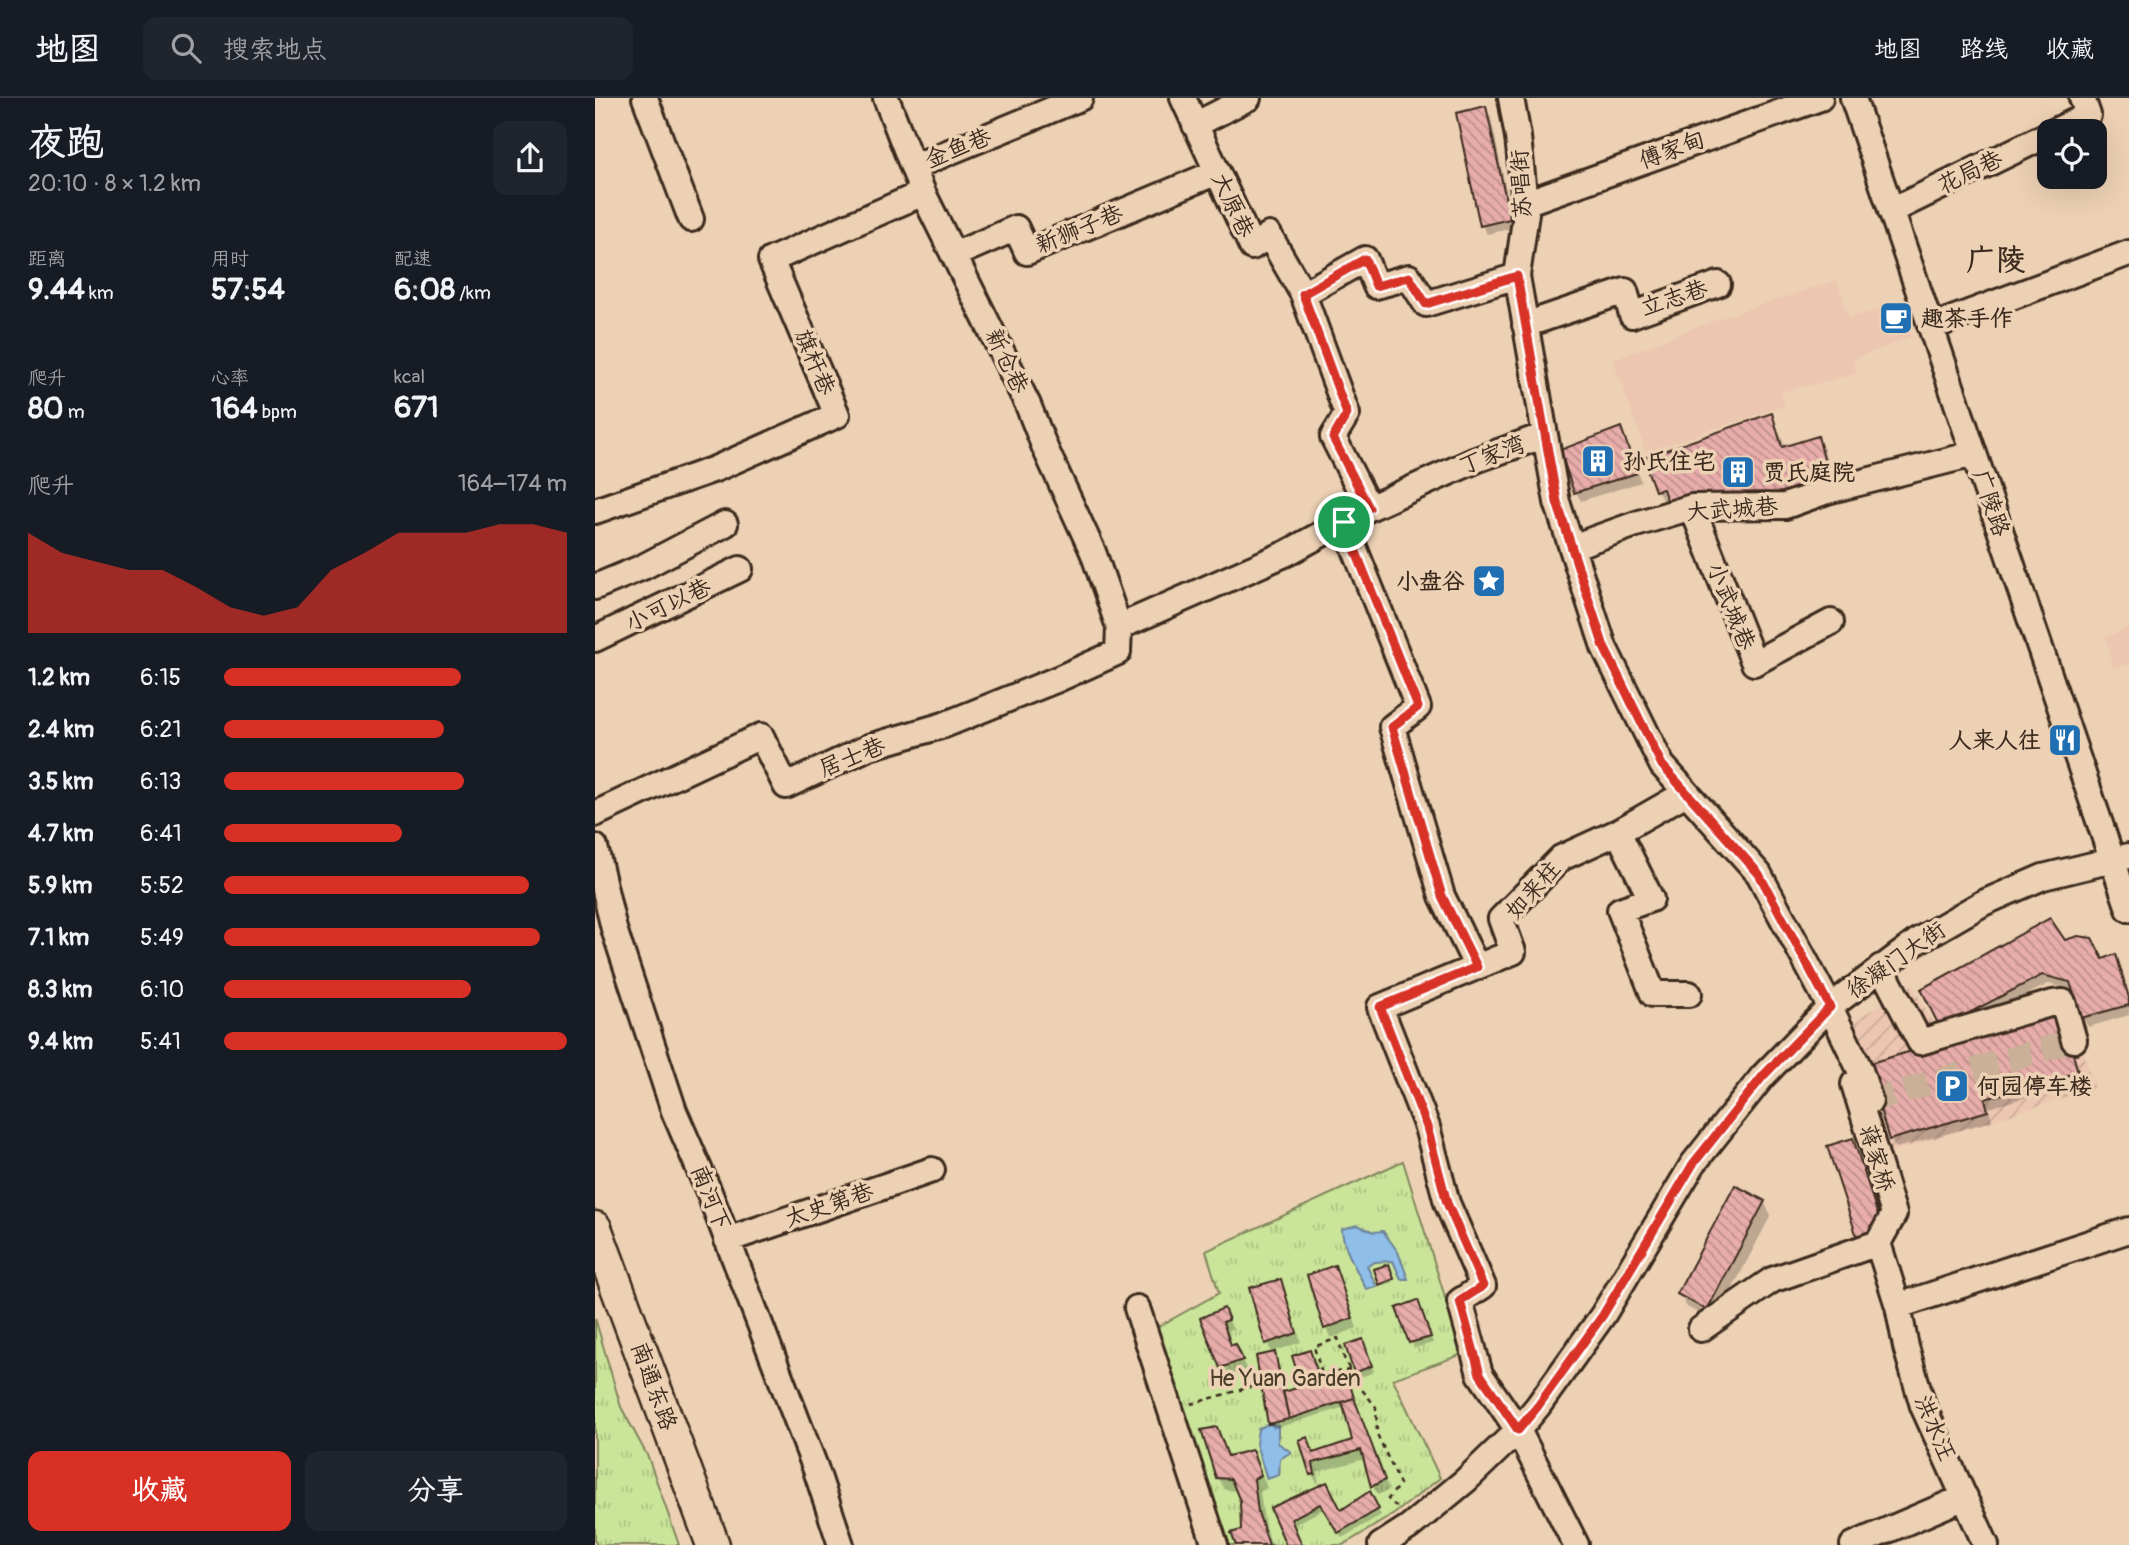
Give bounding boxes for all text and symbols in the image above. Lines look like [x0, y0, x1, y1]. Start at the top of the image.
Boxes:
search box [143, 17, 633, 80]
text: 地图 [35, 29, 101, 70]
icon: search [167, 29, 205, 67]
text: 搜索地点 [223, 34, 327, 66]
text: 地图 [1874, 35, 1922, 64]
text: 路线 [1960, 35, 2008, 64]
text: 收藏 [2046, 35, 2094, 64]
text: 夜跑 [28, 119, 104, 167]
map controls [2037, 119, 2107, 189]
button: locate [2037, 119, 2107, 189]
button: share [493, 121, 567, 195]
street label: 金鱼巷 [921, 121, 996, 174]
street label: 傅家甸 [1635, 125, 1709, 175]
street label: 花局巷 [1933, 143, 2008, 200]
street label: 苏唱街 [1505, 149, 1537, 219]
street label: 大原巷 [1205, 168, 1261, 243]
text: 20:10 · 8 × 1.2 km [28, 169, 201, 198]
street label: 新狮子巷 [1031, 198, 1128, 260]
district label: 广陵 [1966, 242, 2026, 279]
text: 距离 [28, 247, 66, 271]
text: 用时 [211, 247, 249, 271]
text: 配速 [394, 247, 432, 271]
text: 9.44 [28, 271, 85, 308]
text: 57:54 [211, 271, 285, 308]
text: 6:08 [394, 271, 455, 308]
street label: 立志巷 [1637, 273, 1712, 322]
text: km [85, 281, 114, 305]
text: /km [455, 281, 491, 305]
cafe icon: 趣茶手作 [1877, 299, 1915, 337]
place label: 趣茶手作 [1921, 304, 2013, 333]
street label: 新仓巷 [979, 324, 1036, 399]
street label: 旗杆巷 [788, 325, 842, 400]
text: kcal [394, 365, 425, 389]
text: 爬升 [28, 366, 66, 390]
text: 心率 [211, 366, 249, 390]
text: 671 [394, 389, 439, 426]
text: 80 [28, 390, 64, 427]
text: 164 [211, 390, 258, 427]
text: m [64, 400, 85, 424]
text: bpm [258, 400, 297, 424]
street label: 丁家湾 [1455, 429, 1529, 481]
building icon: 孙氏住宅 [1579, 442, 1617, 480]
place label: 孙氏住宅 [1623, 447, 1715, 476]
building icon: 贾氏庭院 [1719, 453, 1757, 491]
place label: 贾氏庭院 [1763, 458, 1855, 487]
street label: 广陵路 [1966, 466, 2016, 540]
text: 164–174 m [458, 469, 567, 498]
text: 爬升 [28, 471, 74, 500]
street label: 大武城巷 [1685, 491, 1780, 527]
pin [1314, 492, 1374, 552]
icon: arrive [1325, 503, 1363, 541]
street label: 小武城巷 [1700, 558, 1762, 655]
place icon: 小盘谷 [1470, 562, 1508, 600]
place label: 小盘谷 [1396, 567, 1465, 596]
street label: 小可以巷 [620, 571, 717, 638]
text: 1.2 km [28, 663, 90, 692]
text: 6:15 [140, 663, 181, 692]
text: 2.4 km [28, 715, 94, 744]
text: 6:21 [140, 715, 181, 744]
restaurant icon: 人来人往 [2046, 721, 2084, 759]
place label: 人来人往 [1949, 726, 2041, 755]
street label: 居士巷 [815, 730, 890, 783]
text: 3.5 km [28, 767, 93, 796]
text: 6:13 [140, 767, 181, 796]
text: 4.7 km [28, 819, 94, 848]
text: 6:41 [140, 819, 182, 848]
street label: 如来柱 [1499, 855, 1567, 925]
text: 5.9 km [28, 871, 92, 900]
text: 5:52 [140, 871, 184, 900]
street label: 徐凝门大街 [1841, 915, 1951, 1005]
text: 7.1 km [28, 923, 89, 952]
text: 5:49 [140, 923, 184, 952]
text: 8.3 km [28, 975, 92, 1004]
text: 6:10 [140, 975, 184, 1004]
text: 9.4 km [28, 1027, 93, 1056]
text: 5:41 [140, 1027, 181, 1056]
parking icon: 何园停车楼 [1933, 1067, 1971, 1105]
place label: 何园停车楼 [1977, 1072, 2092, 1101]
street label: 蒋家桥 [1853, 1121, 1901, 1195]
street label: 南河下 [685, 1161, 737, 1235]
street label: 太史第巷 [781, 1176, 878, 1234]
street label: 南通东路 [625, 1338, 683, 1434]
park label: He Yuan Garden [1209, 1364, 1361, 1393]
street label: 洪水汪 [1908, 1391, 1962, 1465]
button: 收藏 [28, 1451, 291, 1531]
button: 分享 [305, 1451, 567, 1531]

